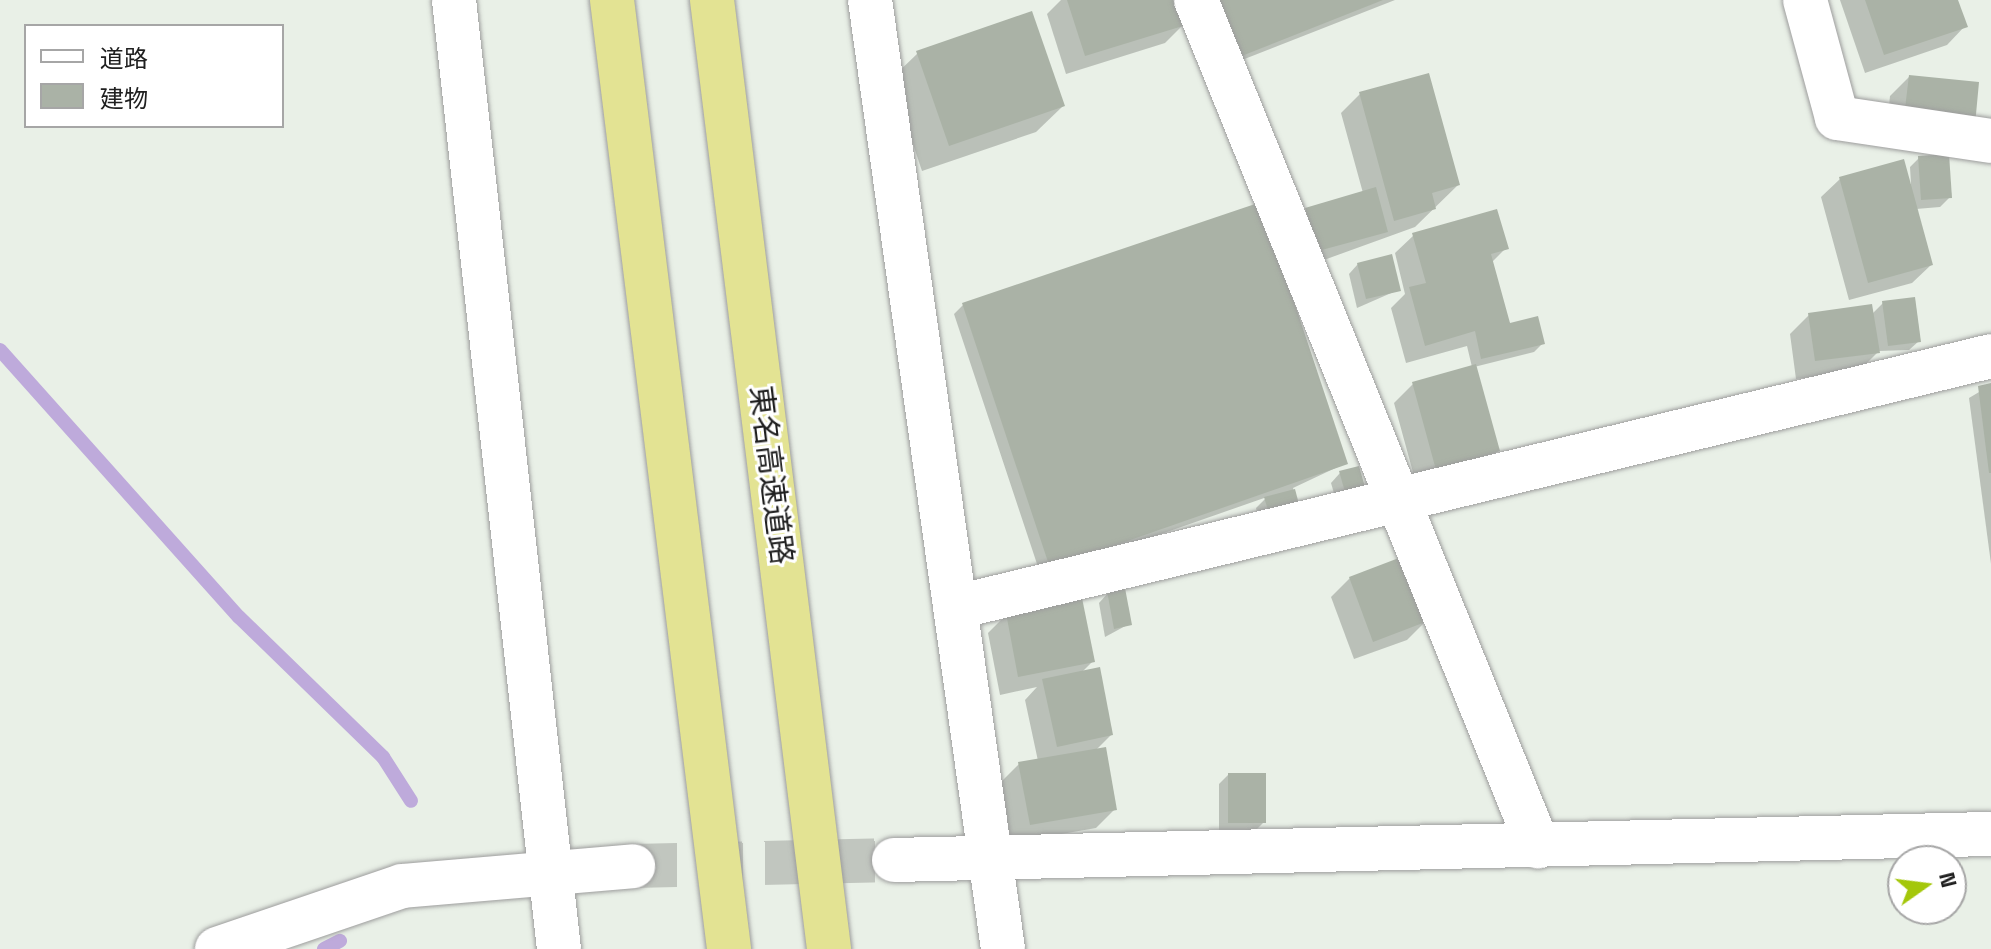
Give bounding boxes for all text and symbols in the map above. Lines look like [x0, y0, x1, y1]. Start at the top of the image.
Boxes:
legend [24, 24, 284, 128]
text: 道路 [100, 43, 148, 74]
text: 建物 [100, 83, 148, 114]
street label: 東名高速道路 [742, 383, 800, 567]
north arrow [1887, 845, 1967, 925]
text: N [1933, 869, 1964, 890]

